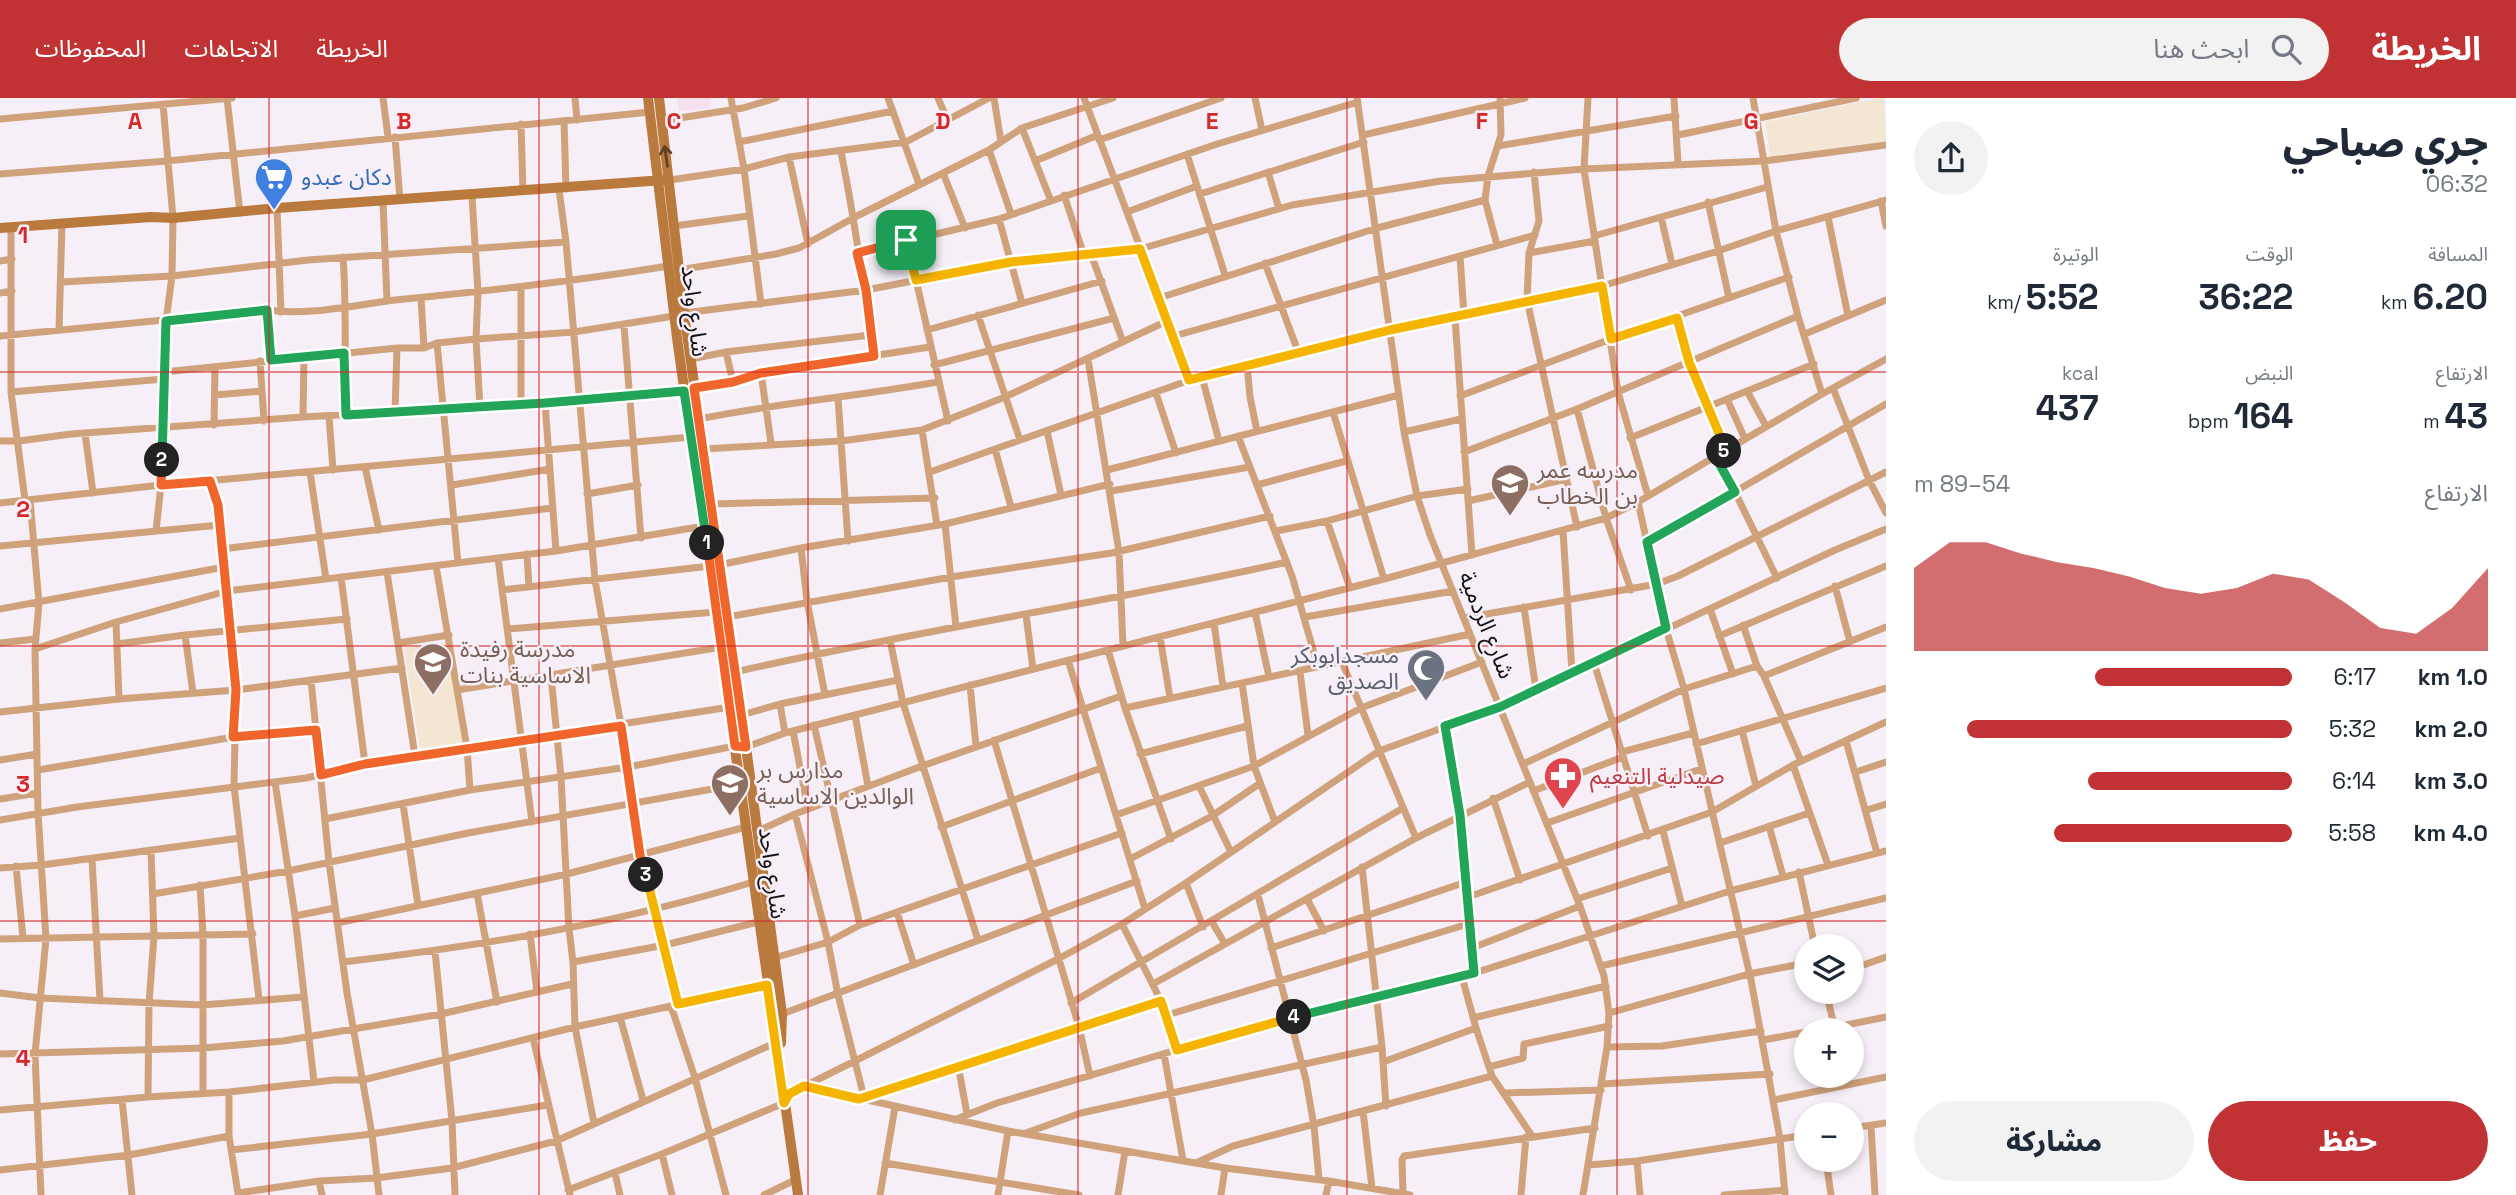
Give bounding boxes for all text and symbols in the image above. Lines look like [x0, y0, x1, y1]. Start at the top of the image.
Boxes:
search box [1839, 18, 2329, 81]
text: الخريطة [2371, 28, 2481, 70]
icon: search [2267, 30, 2305, 68]
text: ابحث هنا [2153, 32, 2249, 66]
text: المحفوظات [35, 33, 146, 64]
text: الاتجاهات [184, 33, 278, 64]
text: الخريطة [316, 33, 388, 64]
text: A [128, 106, 143, 136]
text: B [396, 106, 412, 136]
text: C [667, 106, 681, 136]
text: D [935, 106, 951, 136]
text: E [1206, 106, 1218, 136]
text: F [1476, 106, 1488, 136]
text: G [1743, 106, 1759, 136]
text: جري صباحي [2283, 119, 2488, 167]
button: share [1914, 121, 1988, 195]
one-way arrow [659, 146, 672, 168]
supermarket icon: دكان عبدو [253, 156, 295, 211]
place label: دكان عبدو [301, 162, 392, 192]
text: 06:32 [2426, 169, 2488, 199]
pin [876, 210, 936, 270]
text: 1 [18, 220, 28, 250]
icon: arrive [887, 221, 925, 259]
text: الوتيرة [2053, 242, 2099, 267]
text: الوقت [2246, 242, 2293, 267]
text: المسافة [2428, 242, 2488, 267]
street label: شارع واحد [673, 263, 716, 359]
text: 5:52 [2026, 275, 2099, 319]
text: 36:22 [2198, 275, 2293, 319]
text: 6.20 [2413, 275, 2488, 319]
text: /km [1987, 290, 2026, 315]
text: km [2381, 290, 2413, 315]
text: kcal [2062, 361, 2099, 386]
text: النبض [2245, 361, 2293, 386]
text: الارتفاع [2436, 361, 2488, 386]
text: 437 [2036, 386, 2099, 430]
text: 164 [2234, 394, 2293, 438]
text: 43 [2444, 394, 2488, 438]
text: bpm [2188, 409, 2234, 434]
text: m [2423, 409, 2444, 434]
pin: 5 [1706, 434, 1742, 468]
text: 5 [1718, 438, 1729, 463]
pin: 2 [144, 442, 180, 478]
text: 2 [156, 447, 167, 472]
place label: مدرسه عمر بن الخطاب [1536, 455, 1638, 511]
school or university icon: مدرسه عمر بن الخطاب [1489, 462, 1531, 517]
text: 54–89 m [1914, 469, 2010, 499]
text: الارتفاع [2425, 478, 2488, 508]
text: 2 [16, 494, 30, 524]
pin: 1 [690, 526, 724, 560]
text: 1 [702, 530, 711, 555]
street label: شارع الردمية [1450, 567, 1522, 684]
place label: مدرسة رفيدة الاساسية بنات [460, 634, 591, 690]
place label: مسجدابوبكر الصديق [1290, 640, 1399, 696]
school or university icon: مدرسة رفيدة الاساسية بنات [412, 641, 454, 696]
mosque icon: مسجدابوبكر الصديق [1405, 647, 1447, 702]
text: 6:17 [2334, 662, 2376, 692]
text: 1.0 km [2418, 662, 2488, 692]
text: 5:32 [2329, 714, 2376, 744]
text: 2.0 km [2414, 714, 2488, 744]
place label: مدارس بر الوالدين الاساسية [756, 755, 914, 811]
pharmacy icon: صيدلية التنعيم [1542, 755, 1584, 810]
place label: صيدلية التنعيم [1590, 761, 1725, 793]
school or university icon: مدارس بر الوالدين الاساسية [709, 762, 751, 817]
text: 6:14 [2332, 766, 2376, 796]
text: 3.0 km [2414, 766, 2488, 796]
text: 3 [16, 769, 30, 799]
text: 5:58 [2328, 818, 2376, 848]
text: 4.0 km [2413, 818, 2488, 848]
street label: شارع واحد [750, 825, 794, 921]
pin: 3 [628, 858, 664, 892]
text: 3 [640, 862, 651, 887]
map controls [1794, 934, 1864, 1172]
button: layers [1794, 934, 1864, 1004]
pin: 4 [1276, 1000, 1312, 1034]
text: 4 [1287, 1004, 1300, 1029]
button: + [1794, 1018, 1864, 1088]
text: 4 [16, 1043, 31, 1073]
button: مشاركة [1914, 1101, 2194, 1181]
button: حفظ [2208, 1101, 2488, 1181]
button: − [1794, 1102, 1864, 1172]

